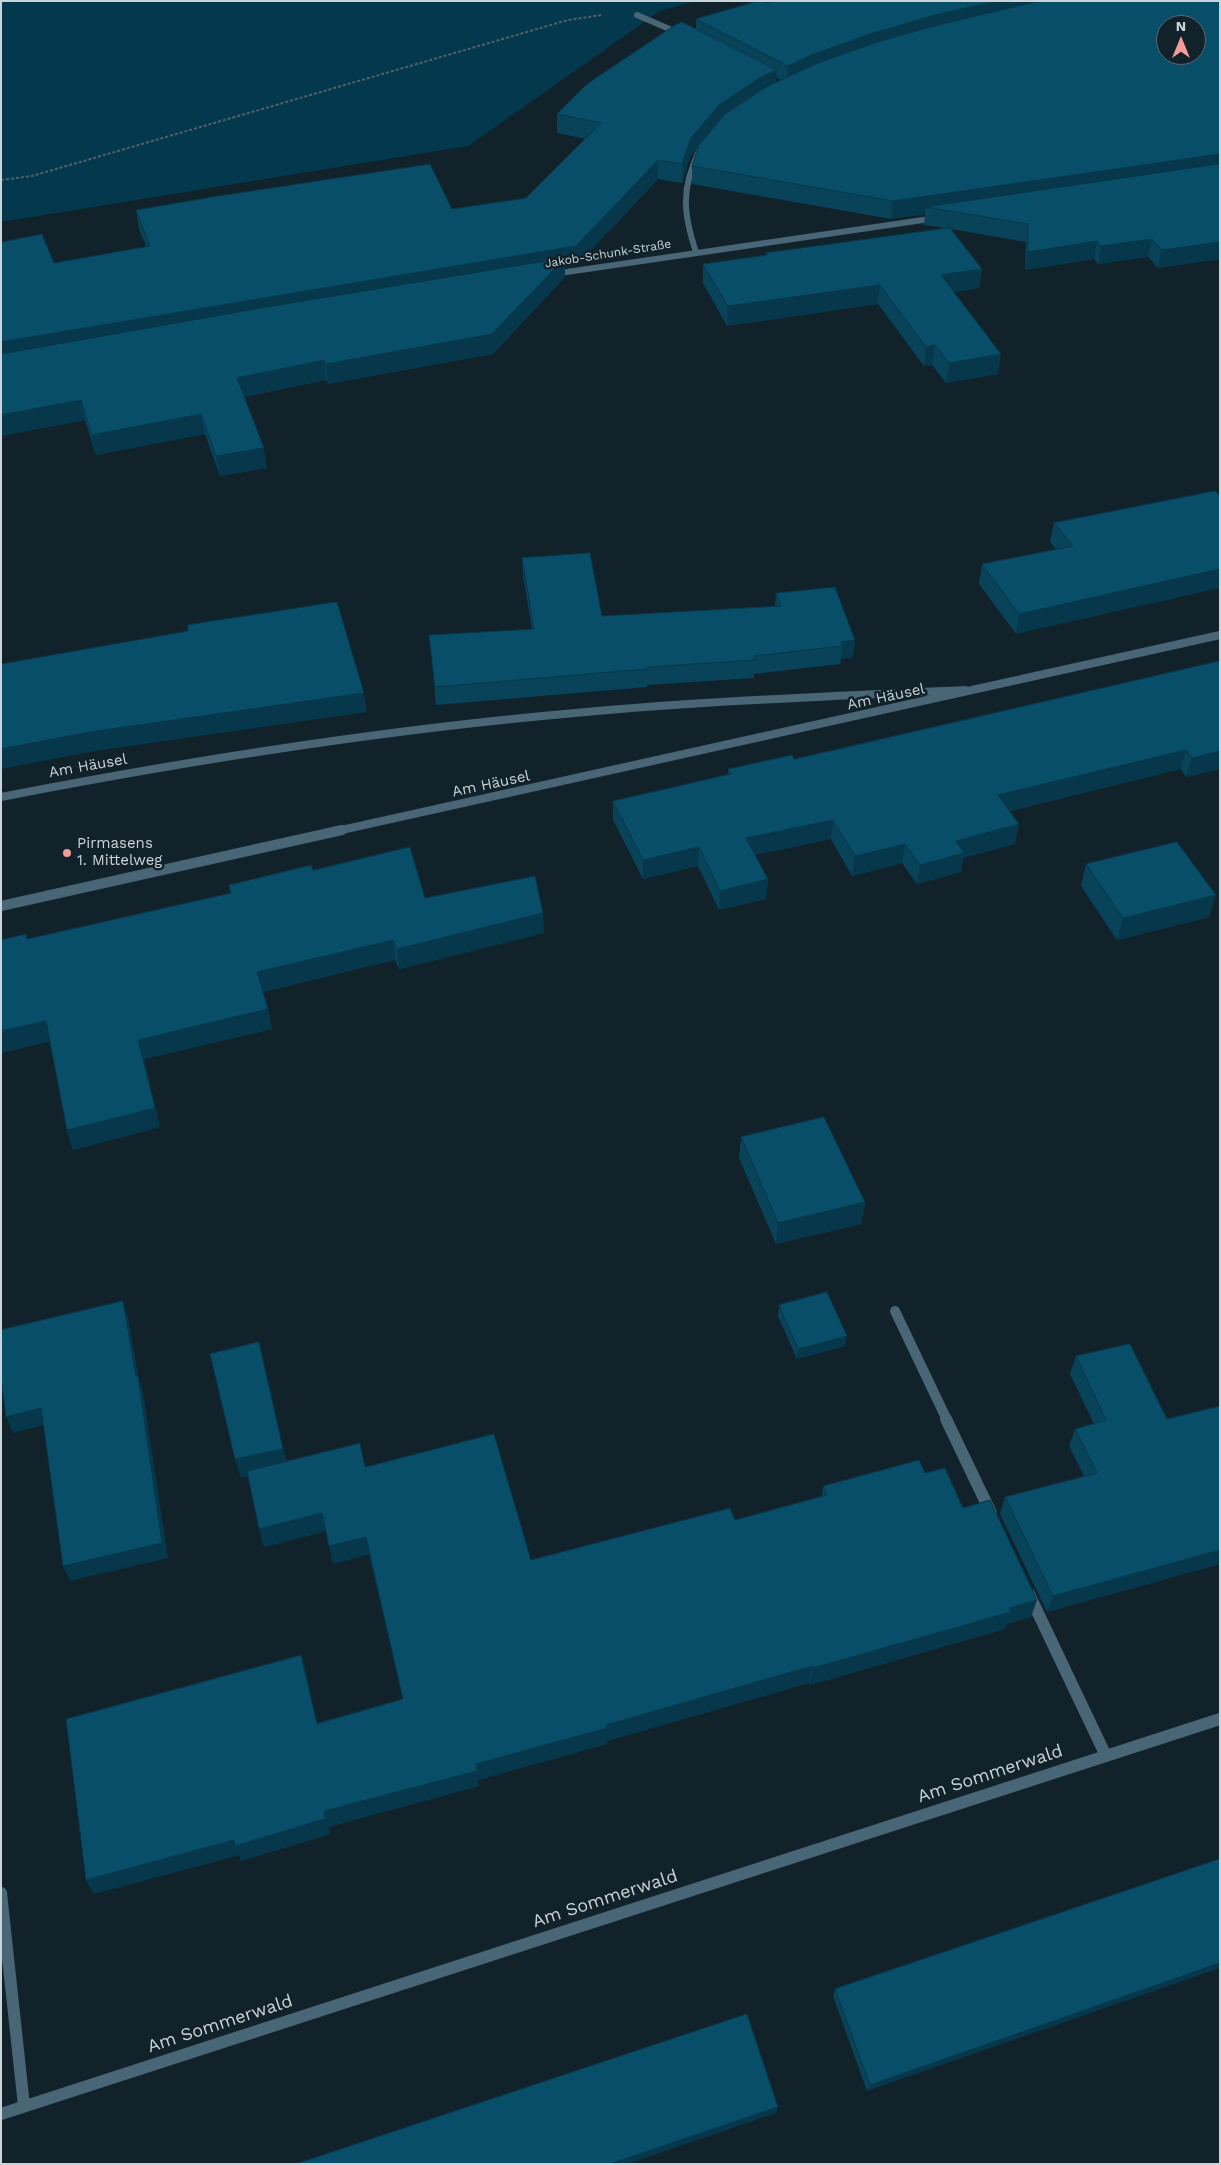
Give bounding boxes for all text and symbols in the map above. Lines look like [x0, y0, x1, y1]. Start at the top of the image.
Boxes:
north arrow [1156, 15, 1206, 65]
text: N [1176, 18, 1186, 34]
street label: Jakob-Schunk-Straße [544, 237, 672, 271]
street label: Am Häusel [845, 680, 927, 714]
street label: Am Häusel [47, 750, 129, 782]
street label: Am Häusel [450, 767, 532, 801]
place label: Pirmasens 1. Mittelweg [77, 835, 162, 870]
marker: Pirmasens 1. Mittelweg [61, 847, 73, 859]
street label: Am Sommerwald [915, 1740, 1065, 1808]
street label: Am Sommerwald [530, 1865, 680, 1933]
street label: Am Sommerwald [145, 1990, 295, 2058]

